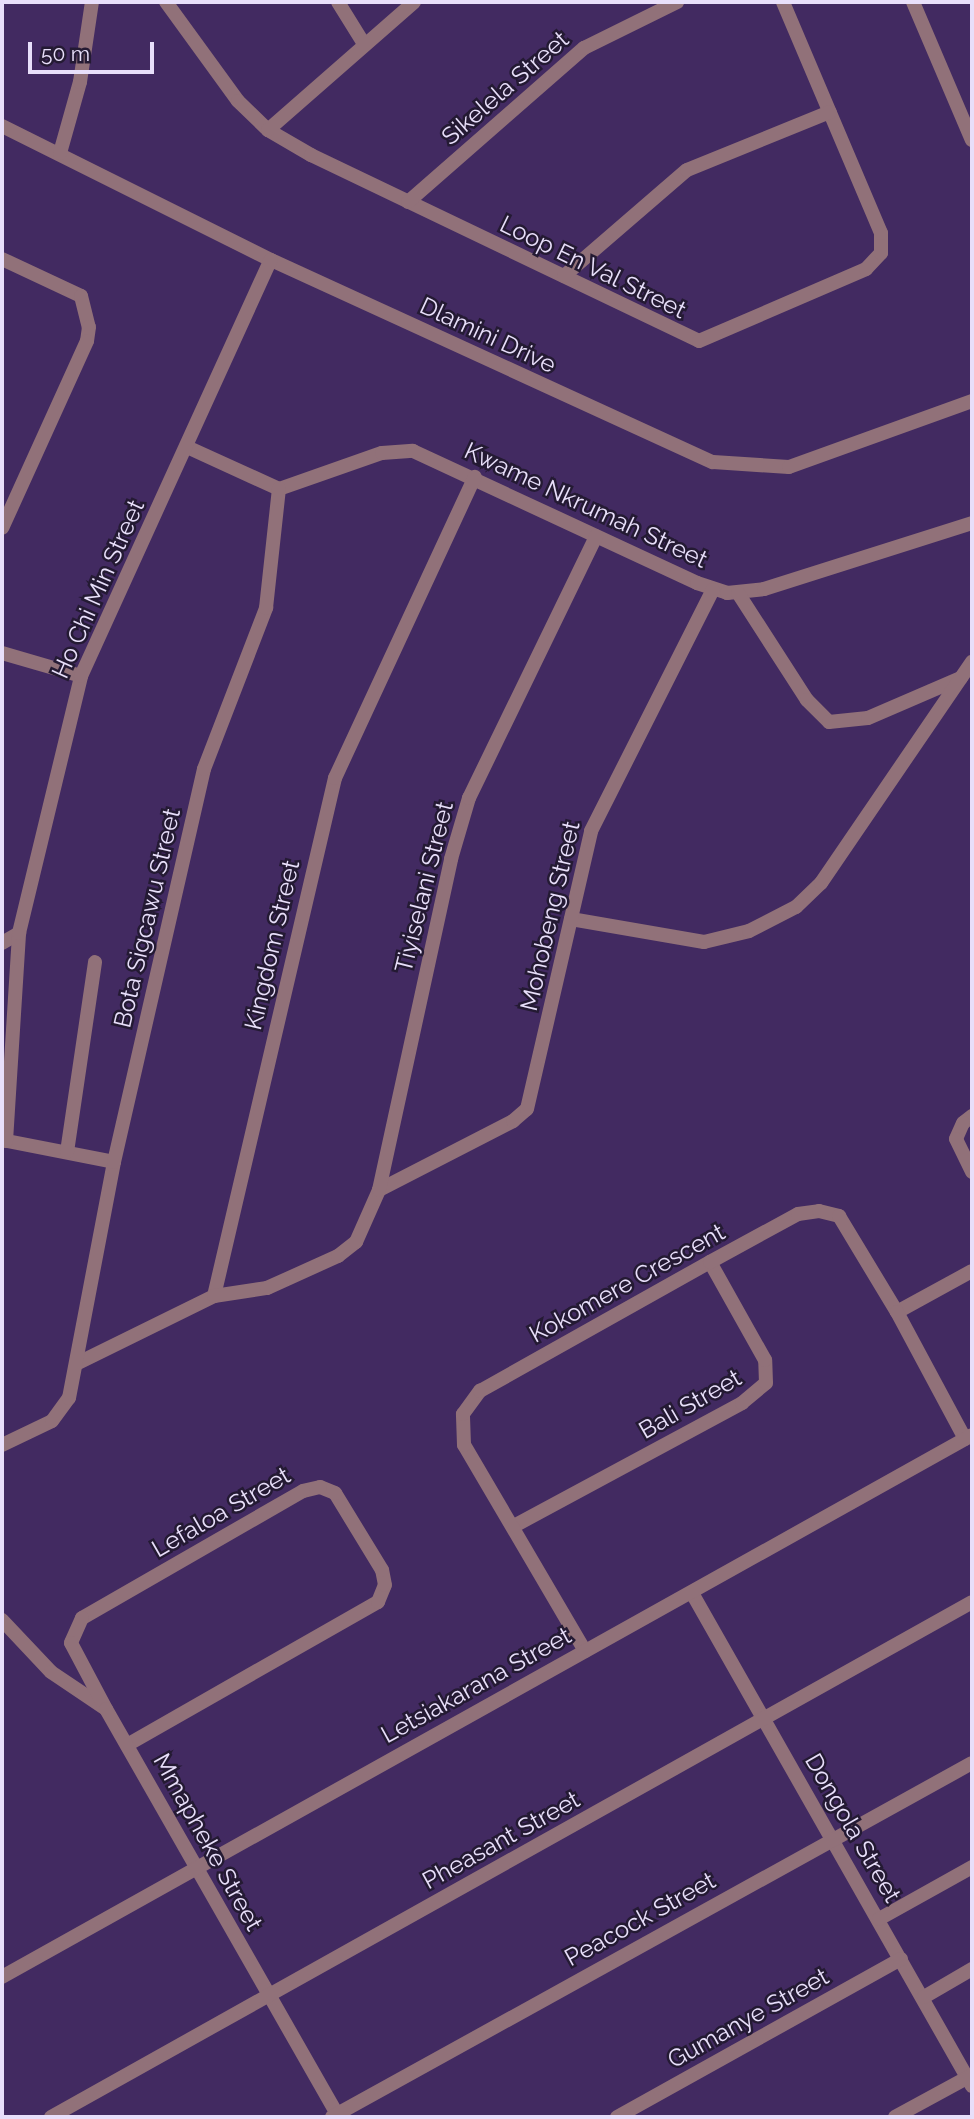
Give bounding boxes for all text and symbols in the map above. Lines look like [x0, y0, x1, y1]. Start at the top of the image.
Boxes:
street label: Sikelela Street [436, 25, 574, 151]
scale bar [32, 28, 158, 72]
text: 50 m [41, 41, 90, 66]
street label: Loop En Val Street [495, 209, 691, 325]
street label: Dlamini Drive [415, 291, 561, 379]
street label: Kwame Nkrumah Street [460, 436, 712, 574]
street label: Ho Chi Min Street [46, 495, 150, 683]
street label: Tiyiselani Street [389, 798, 459, 976]
street label: Bota Sigcawu Street [108, 806, 186, 1030]
street label: Mohobeng Street [514, 818, 586, 1014]
street label: Kingdom Street [238, 857, 306, 1033]
street label: Kokomere Crescent [524, 1217, 730, 1349]
street label: Bali Street [634, 1363, 746, 1445]
street label: Lefaloa Street [147, 1461, 295, 1563]
street label: Letsiakarana Street [376, 1621, 576, 1749]
street label: Mmapheke Street [147, 1748, 269, 1936]
street label: Dongola Street [799, 1749, 907, 1907]
street label: Pheasant Street [417, 1785, 585, 1895]
street label: Peacock Street [560, 1866, 720, 1972]
street label: Gumanye Street [662, 1962, 834, 2074]

